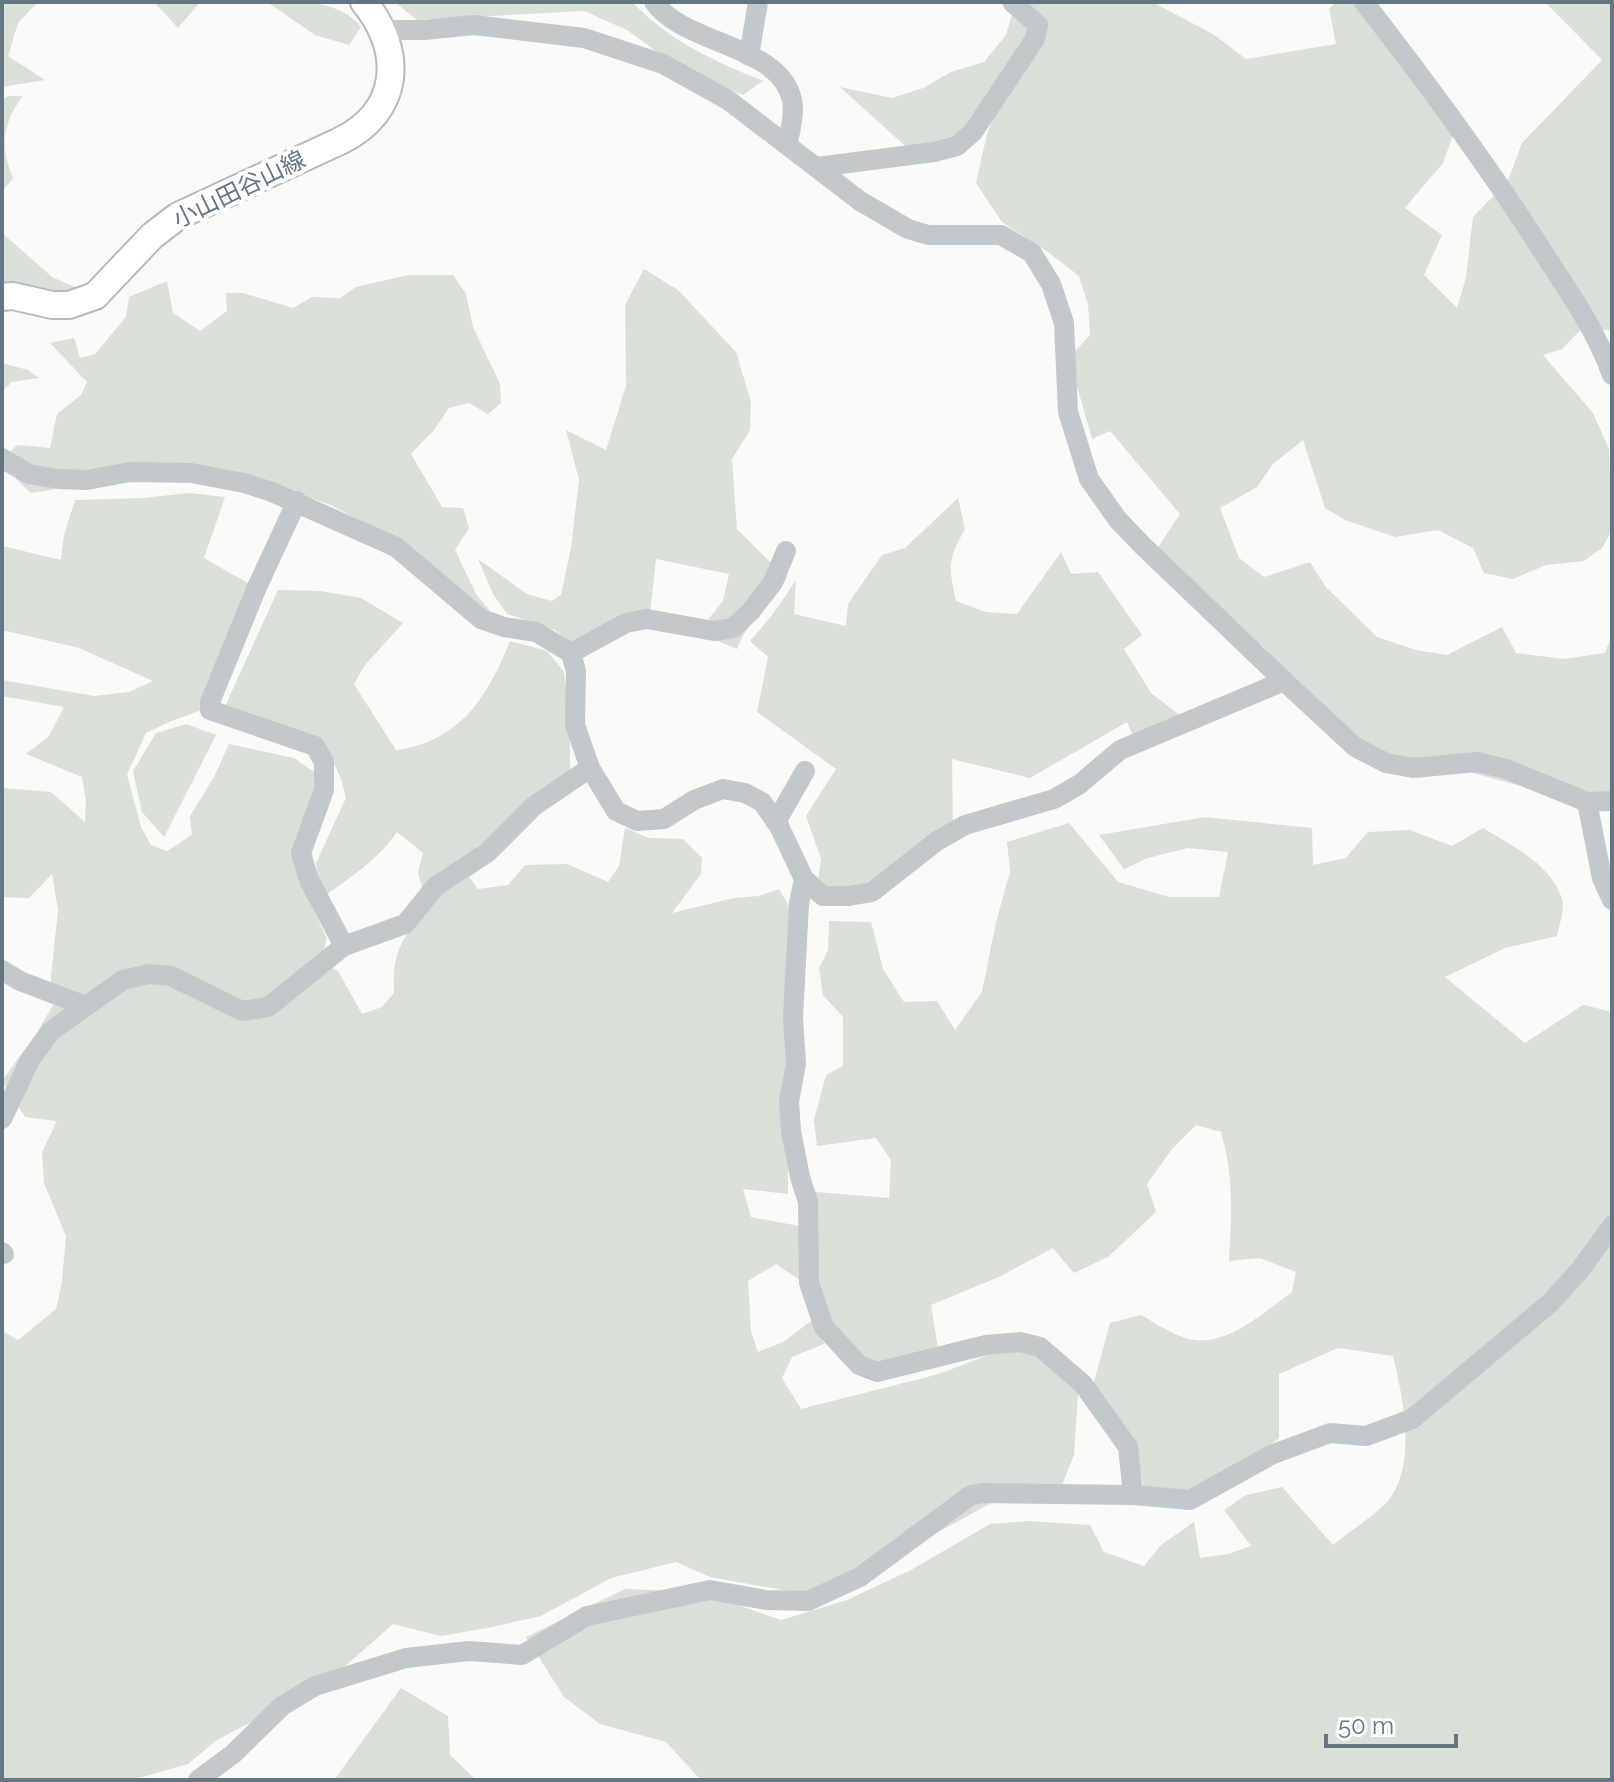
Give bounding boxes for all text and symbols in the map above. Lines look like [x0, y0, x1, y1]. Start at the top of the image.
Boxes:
street label: 小山田谷山線 [168, 144, 310, 234]
scale bar [1326, 1698, 1456, 1748]
text: 50 m [1338, 1711, 1394, 1740]

